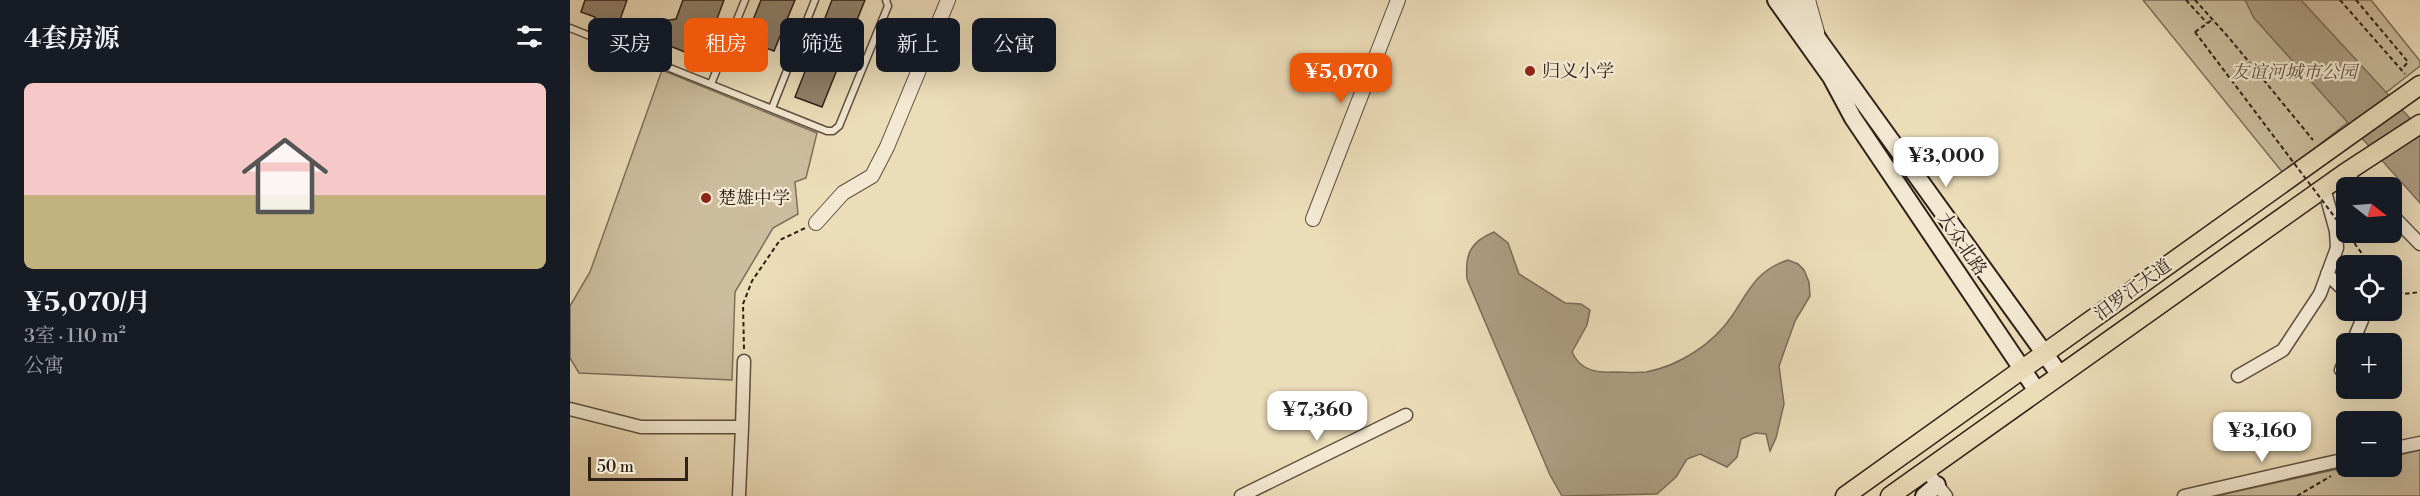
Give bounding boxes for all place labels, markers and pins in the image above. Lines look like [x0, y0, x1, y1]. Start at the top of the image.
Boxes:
pin: ¥5,070 [1292, 53, 1390, 104]
place label: 归义小学 [1542, 60, 1614, 83]
marker: 归义小学 [1523, 64, 1537, 78]
pin: ¥3,000 [1897, 137, 1995, 188]
place label: 楚雄中学 [718, 187, 790, 210]
marker: 楚雄中学 [699, 191, 713, 205]
pin: ¥7,360 [1268, 391, 1366, 442]
pin: ¥3,160 [2213, 412, 2311, 463]

